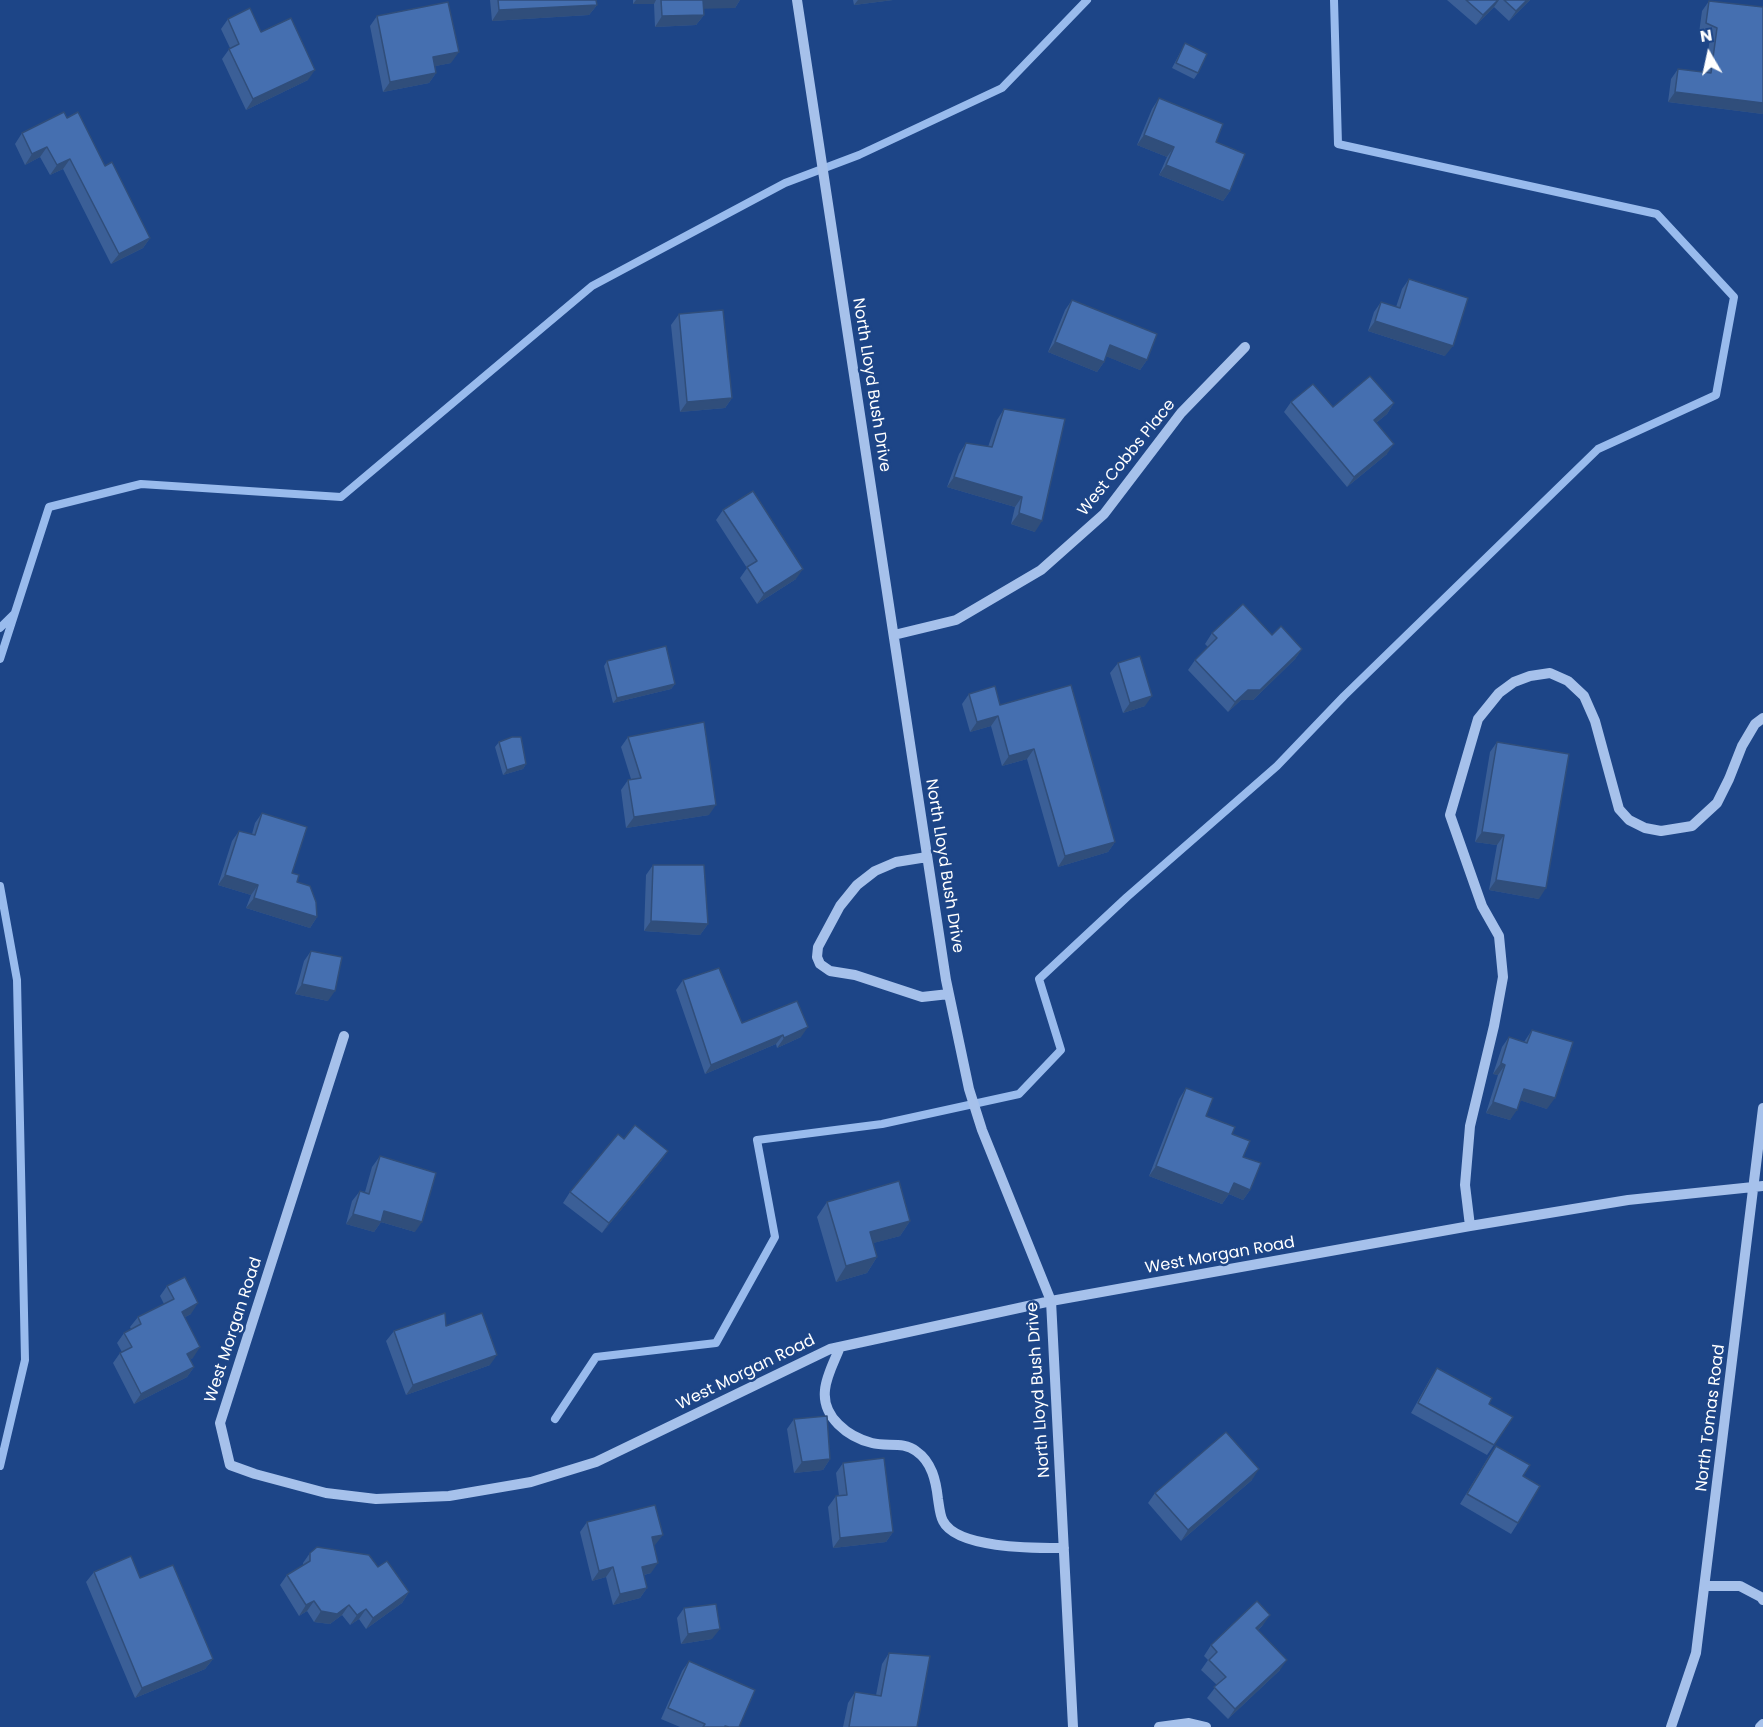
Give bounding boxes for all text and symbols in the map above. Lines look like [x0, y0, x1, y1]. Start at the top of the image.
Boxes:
text: N [1698, 23, 1714, 48]
north arrow [1679, 24, 1739, 84]
street label: North Lloyd Bush Drive [848, 297, 894, 473]
street label: West Cobbs Place [1074, 396, 1180, 520]
street label: North Lloyd Bush Drive [921, 778, 967, 954]
street label: West Morgan Road [1144, 1233, 1296, 1279]
street label: West Morgan Road [201, 1255, 267, 1405]
street label: North Lloyd Bush Drive [1023, 1302, 1055, 1478]
street label: West Morgan Road [674, 1331, 818, 1415]
street label: North Tomas Road [1692, 1343, 1730, 1493]

